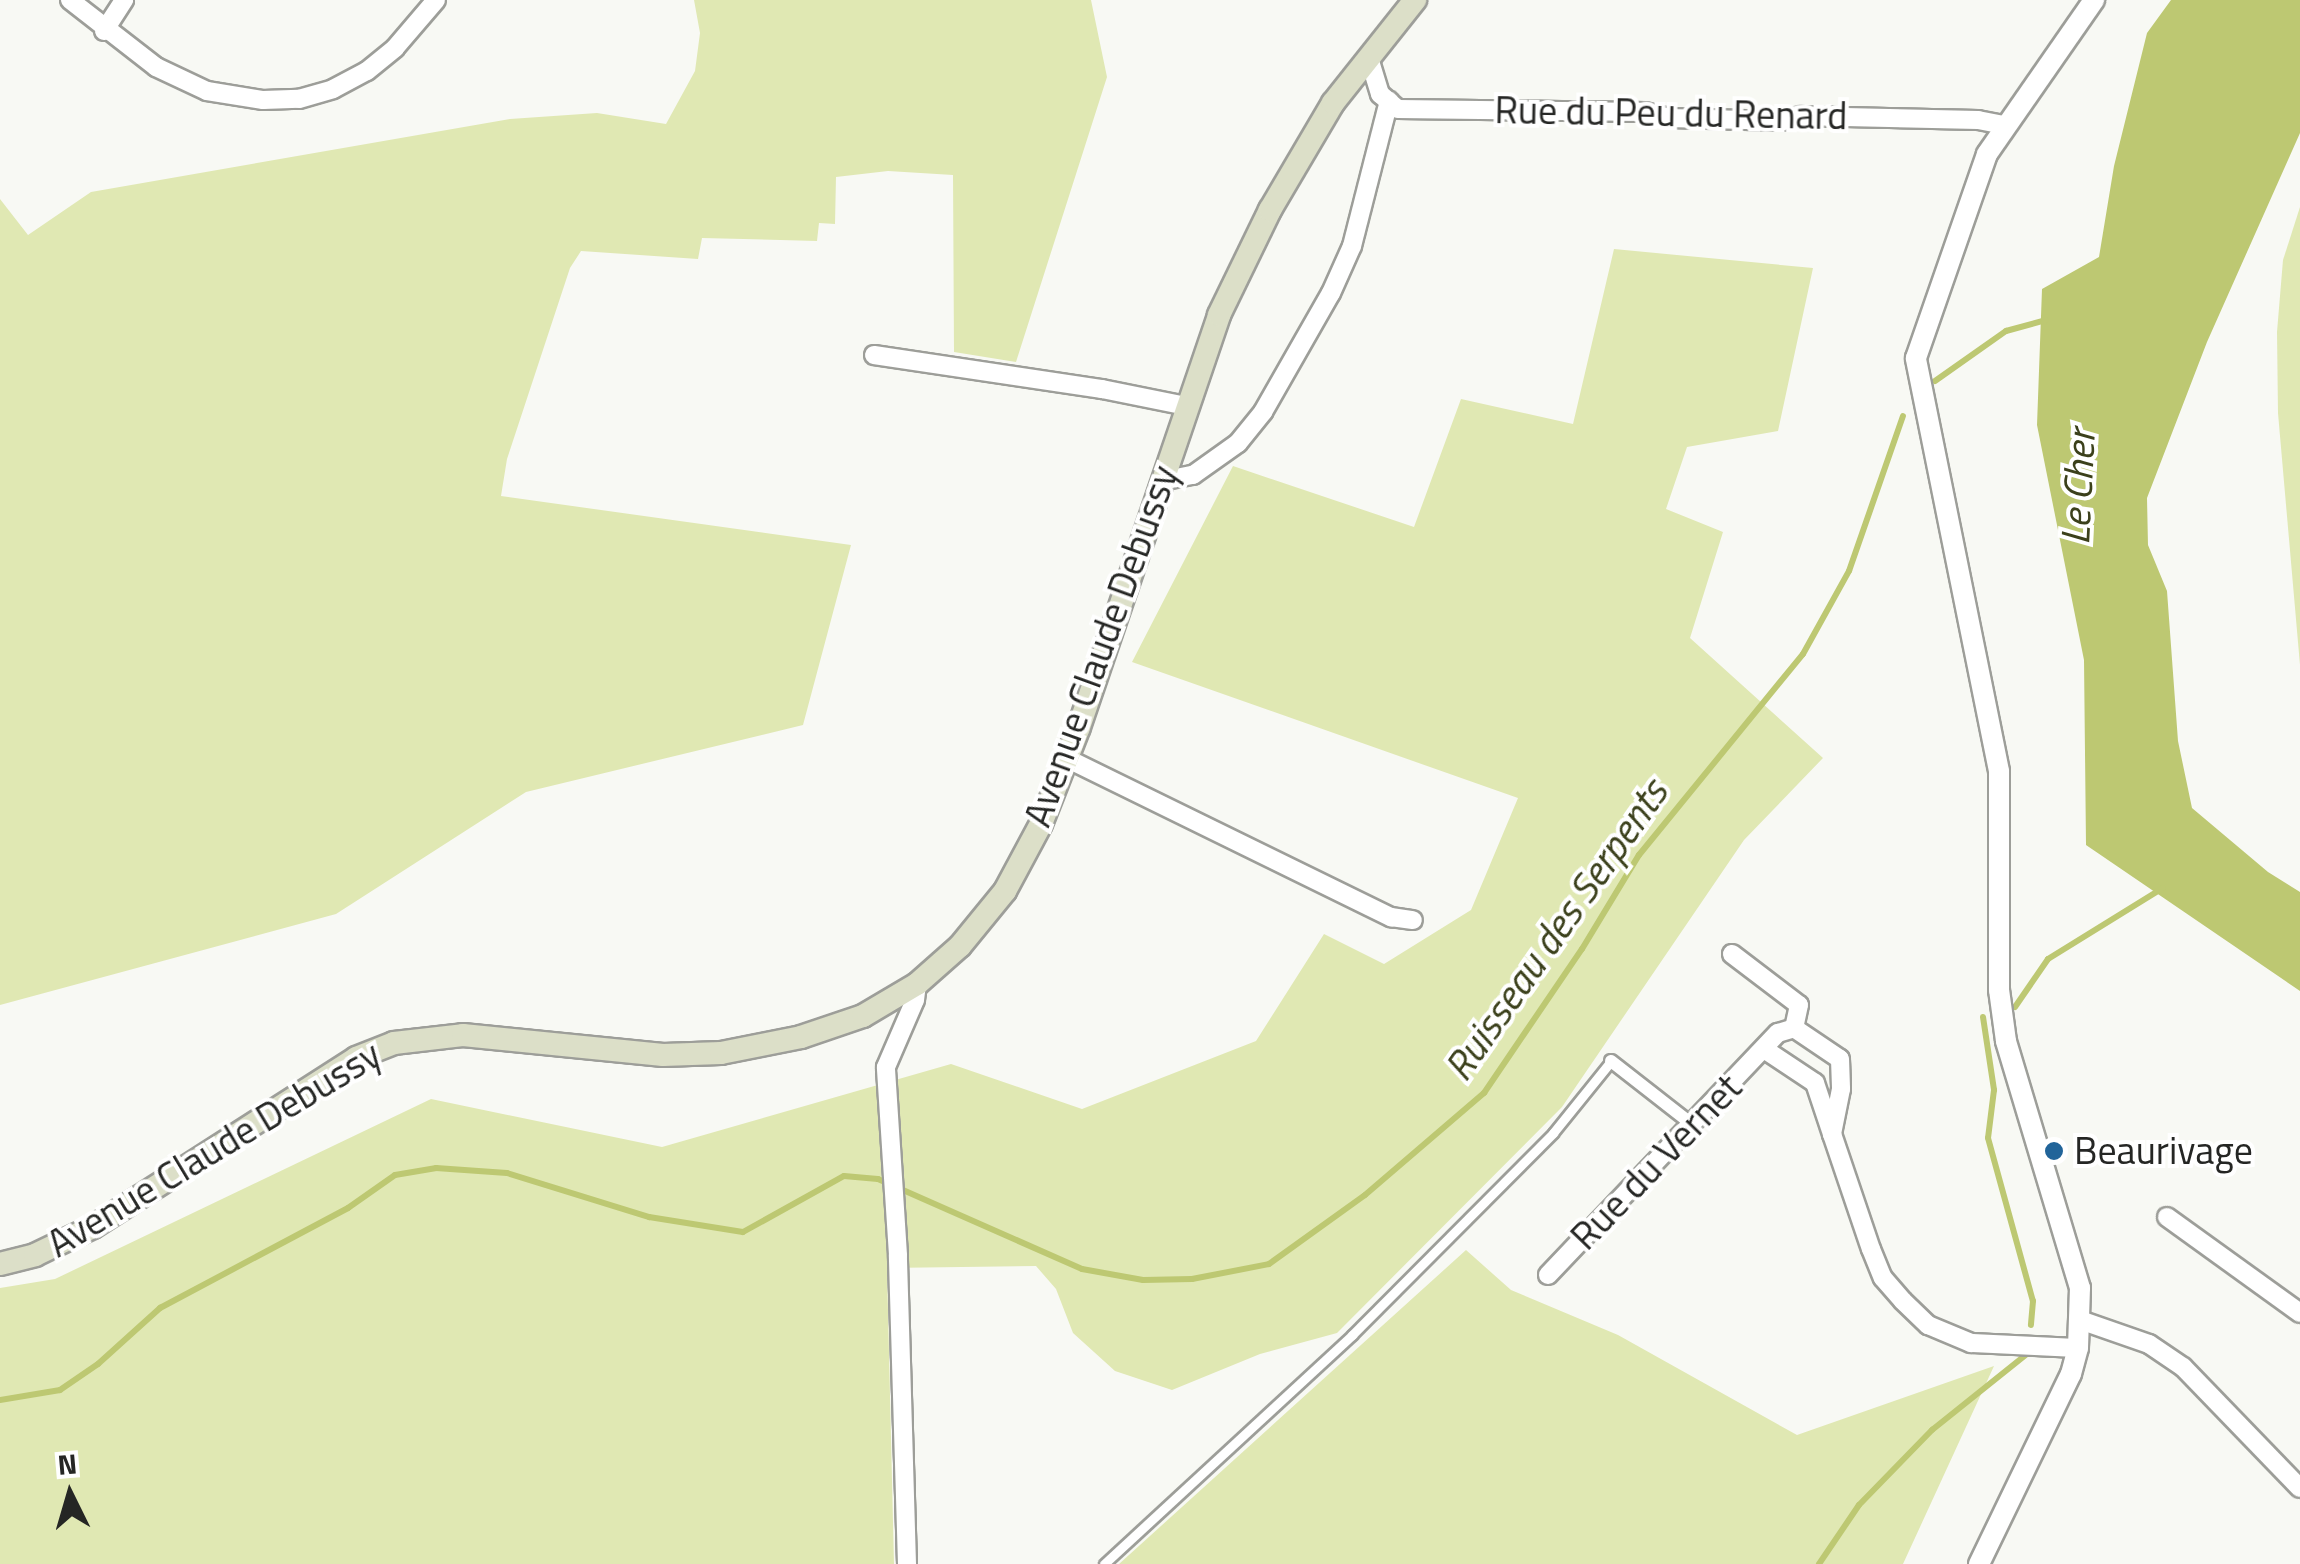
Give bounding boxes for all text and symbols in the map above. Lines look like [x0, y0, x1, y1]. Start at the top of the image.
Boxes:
street label: Rue du Peu du Renard [1494, 87, 1848, 139]
water label: Le Cher [2051, 428, 2105, 546]
street label: Avenue Claude Debussy [1014, 459, 1188, 833]
water label: Ruisseau des Serpents [1434, 770, 1678, 1090]
street label: Avenue Claude Debussy [39, 1031, 389, 1267]
street label: Rue du Vernet [1561, 1065, 1751, 1259]
place label: Beaurivage [2074, 1128, 2253, 1174]
marker: Beaurivage [2043, 1140, 2065, 1162]
text: N [56, 1441, 79, 1486]
north arrow [20, 1444, 120, 1544]

